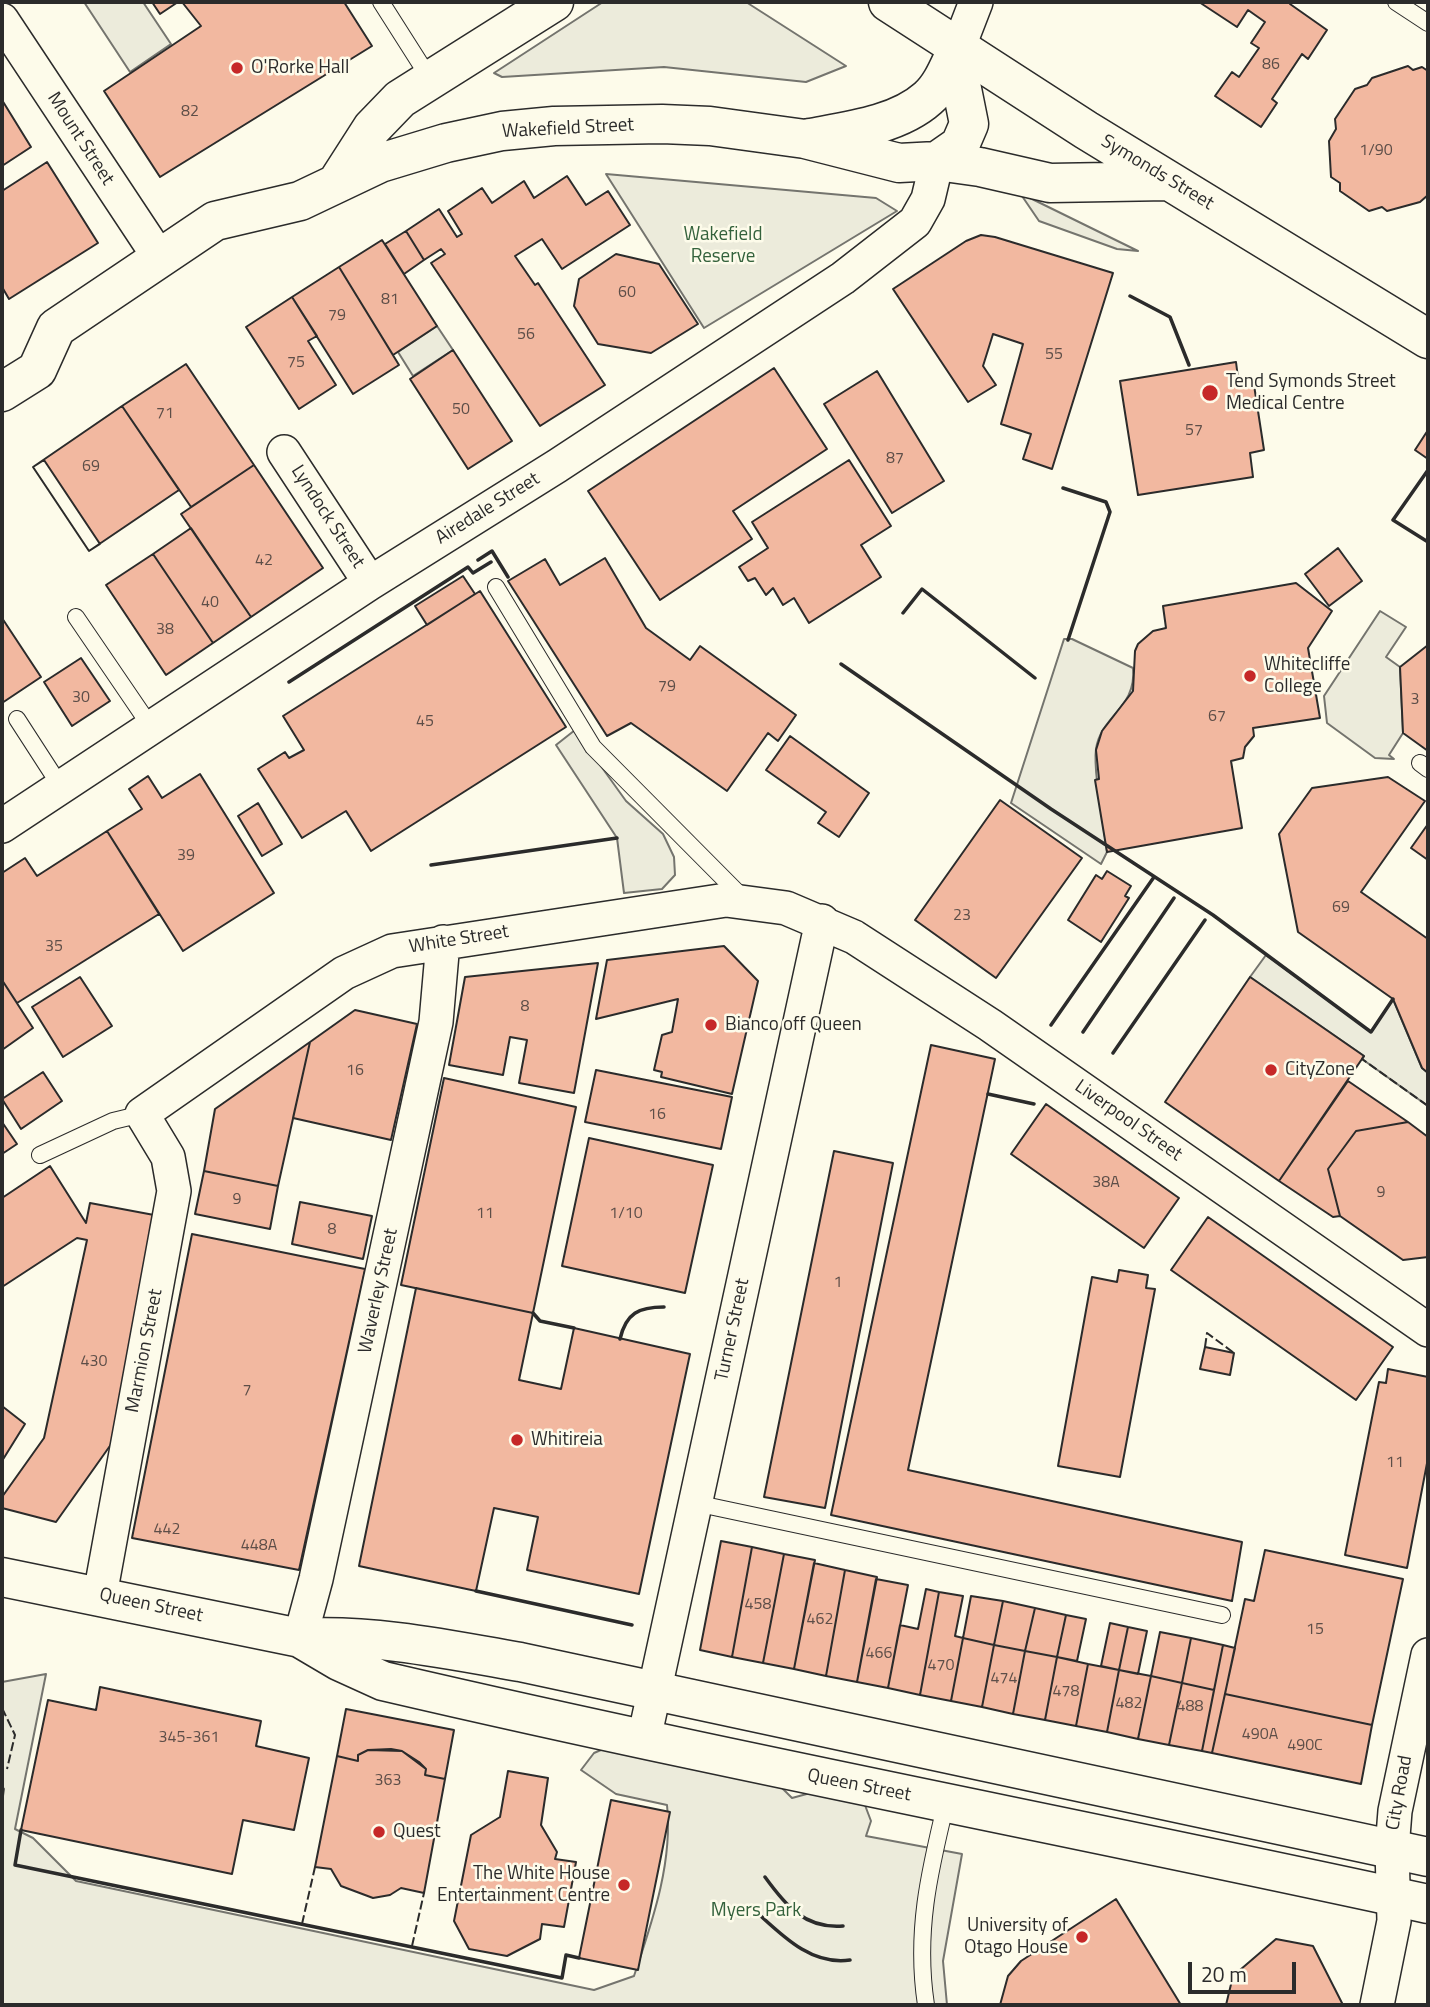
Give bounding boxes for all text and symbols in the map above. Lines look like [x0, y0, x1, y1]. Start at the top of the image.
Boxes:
house number: 86 [1262, 55, 1280, 75]
place label: O'Rorke Hall [251, 57, 349, 79]
marker: O'Rorke Hall [229, 60, 245, 76]
street label: Mount Street [42, 88, 118, 190]
house number: 82 [181, 102, 199, 122]
street label: Wakefield Street [501, 114, 635, 144]
street label: Symonds Street [1097, 130, 1217, 216]
house number: 1/90 [1359, 141, 1393, 161]
park label: Wakefield Reserve [683, 224, 763, 268]
house number: 60 [618, 283, 636, 303]
house number: 81 [381, 290, 399, 310]
house number: 79 [328, 306, 346, 326]
house number: 56 [517, 325, 535, 345]
house number: 55 [1045, 345, 1063, 365]
house number: 75 [287, 353, 305, 373]
place label: Tend Symonds Street Medical Centre [1226, 371, 1396, 415]
marker: Tend Symonds Street Medical Centre [1200, 383, 1220, 403]
house number: 50 [452, 400, 470, 420]
house number: 71 [156, 404, 174, 424]
house number: 57 [1185, 421, 1203, 441]
house number: 87 [886, 449, 904, 469]
house number: 69 [82, 457, 100, 477]
street label: Lyndock Street [285, 461, 369, 573]
street label: Airedale Street [432, 468, 544, 550]
house number: 42 [255, 551, 273, 571]
house number: 40 [201, 593, 219, 613]
house number: 38 [156, 620, 174, 640]
place label: Whitecliffe College [1264, 654, 1350, 698]
marker: Whitecliffe College [1242, 668, 1258, 684]
house number: 79 [658, 677, 676, 697]
house number: 30 [72, 688, 90, 708]
house number: 3 [1411, 690, 1419, 710]
house number: 67 [1208, 707, 1226, 727]
house number: 45 [416, 712, 434, 732]
house number: 39 [177, 846, 195, 866]
house number: 69 [1332, 898, 1350, 918]
house number: 23 [953, 906, 971, 926]
street label: White Street [408, 921, 510, 959]
house number: 35 [45, 937, 63, 957]
house number: 8 [521, 997, 529, 1017]
place label: Bianco off Queen [725, 1014, 862, 1036]
marker: Bianco off Queen [703, 1017, 719, 1033]
place label: CityZone [1285, 1059, 1355, 1081]
house number: 16 [346, 1061, 364, 1081]
marker: CityZone [1263, 1062, 1279, 1078]
street label: Liverpool Street [1070, 1076, 1186, 1166]
house number: 16 [648, 1105, 666, 1125]
house number: 38A [1092, 1173, 1120, 1193]
house number: 9 [1377, 1183, 1385, 1203]
house number: 9 [233, 1190, 241, 1210]
house number: 11 [476, 1204, 494, 1224]
house number: 1/10 [609, 1204, 643, 1224]
house number: 8 [328, 1220, 336, 1240]
street label: Waverley Street [355, 1226, 403, 1356]
house number: 1 [834, 1273, 842, 1293]
street label: Turner Street [711, 1277, 755, 1383]
street label: Marmion Street [122, 1287, 168, 1415]
house number: 430 [81, 1352, 107, 1372]
house number: 7 [243, 1381, 251, 1401]
place label: Whitireia [531, 1429, 603, 1451]
marker: Whitireia [509, 1432, 525, 1448]
house number: 11 [1386, 1453, 1404, 1473]
house number: 442 [154, 1520, 180, 1540]
house number: 448A [241, 1536, 277, 1556]
street label: Queen Street [97, 1584, 205, 1628]
house number: 458 [745, 1595, 771, 1615]
house number: 462 [807, 1610, 833, 1630]
house number: 15 [1306, 1620, 1324, 1640]
house number: 466 [866, 1644, 892, 1664]
house number: 470 [928, 1656, 954, 1676]
house number: 474 [991, 1669, 1017, 1689]
house number: 478 [1053, 1682, 1079, 1702]
house number: 482 [1116, 1694, 1142, 1714]
house number: 488 [1177, 1697, 1203, 1717]
house number: 490A [1242, 1725, 1278, 1745]
house number: 345-361 [159, 1728, 219, 1748]
house number: 490C [1287, 1736, 1323, 1756]
street label: City Road [1382, 1754, 1418, 1832]
street label: Queen Street [805, 1765, 913, 1807]
house number: 363 [375, 1771, 401, 1791]
place label: Quest [393, 1821, 441, 1843]
marker: Quest [371, 1824, 387, 1840]
place label: The White House Entertainment Centre [437, 1863, 610, 1907]
marker: The White House Entertainment Centre [616, 1877, 632, 1893]
park label: Myers Park [711, 1900, 801, 1922]
place label: University of Otago House [964, 1915, 1068, 1959]
marker: University of Otago House [1074, 1929, 1090, 1945]
scale bar [1192, 1948, 1300, 1992]
text: 20 m [1201, 1958, 1247, 1990]

